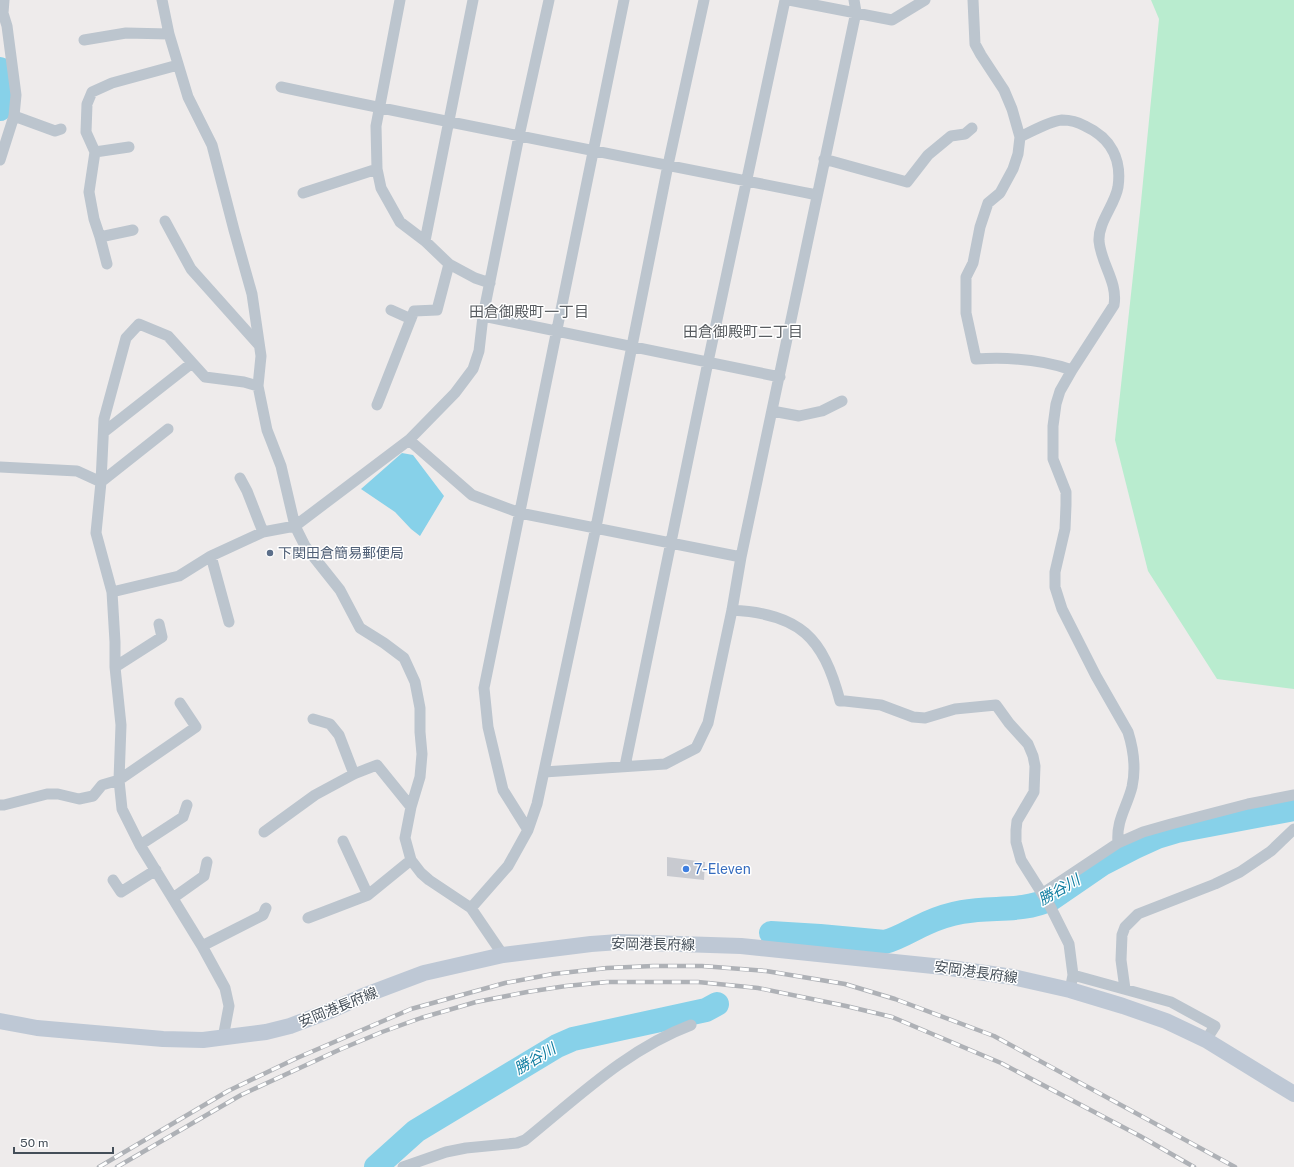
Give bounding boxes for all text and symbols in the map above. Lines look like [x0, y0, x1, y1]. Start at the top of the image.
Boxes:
district label: 田倉御殿町一丁目 [469, 303, 589, 320]
district label: 田倉御殿町二丁目 [683, 323, 803, 340]
place label: 下関田倉簡易郵便局 [278, 545, 404, 561]
marker: 下関田倉簡易郵便局 [265, 548, 275, 558]
place label: 7-Eleven [694, 861, 751, 877]
marker: 7-Eleven [681, 864, 691, 874]
water label: 勝谷川 [1035, 870, 1084, 908]
street label: 安岡港長府線 [611, 935, 695, 953]
street label: 安岡港長府線 [933, 958, 1019, 986]
street label: 安岡港長府線 [296, 984, 380, 1030]
water label: 勝谷川 [511, 1039, 560, 1077]
scale bar [14, 1129, 113, 1155]
text: 50 m [20, 1136, 48, 1150]

